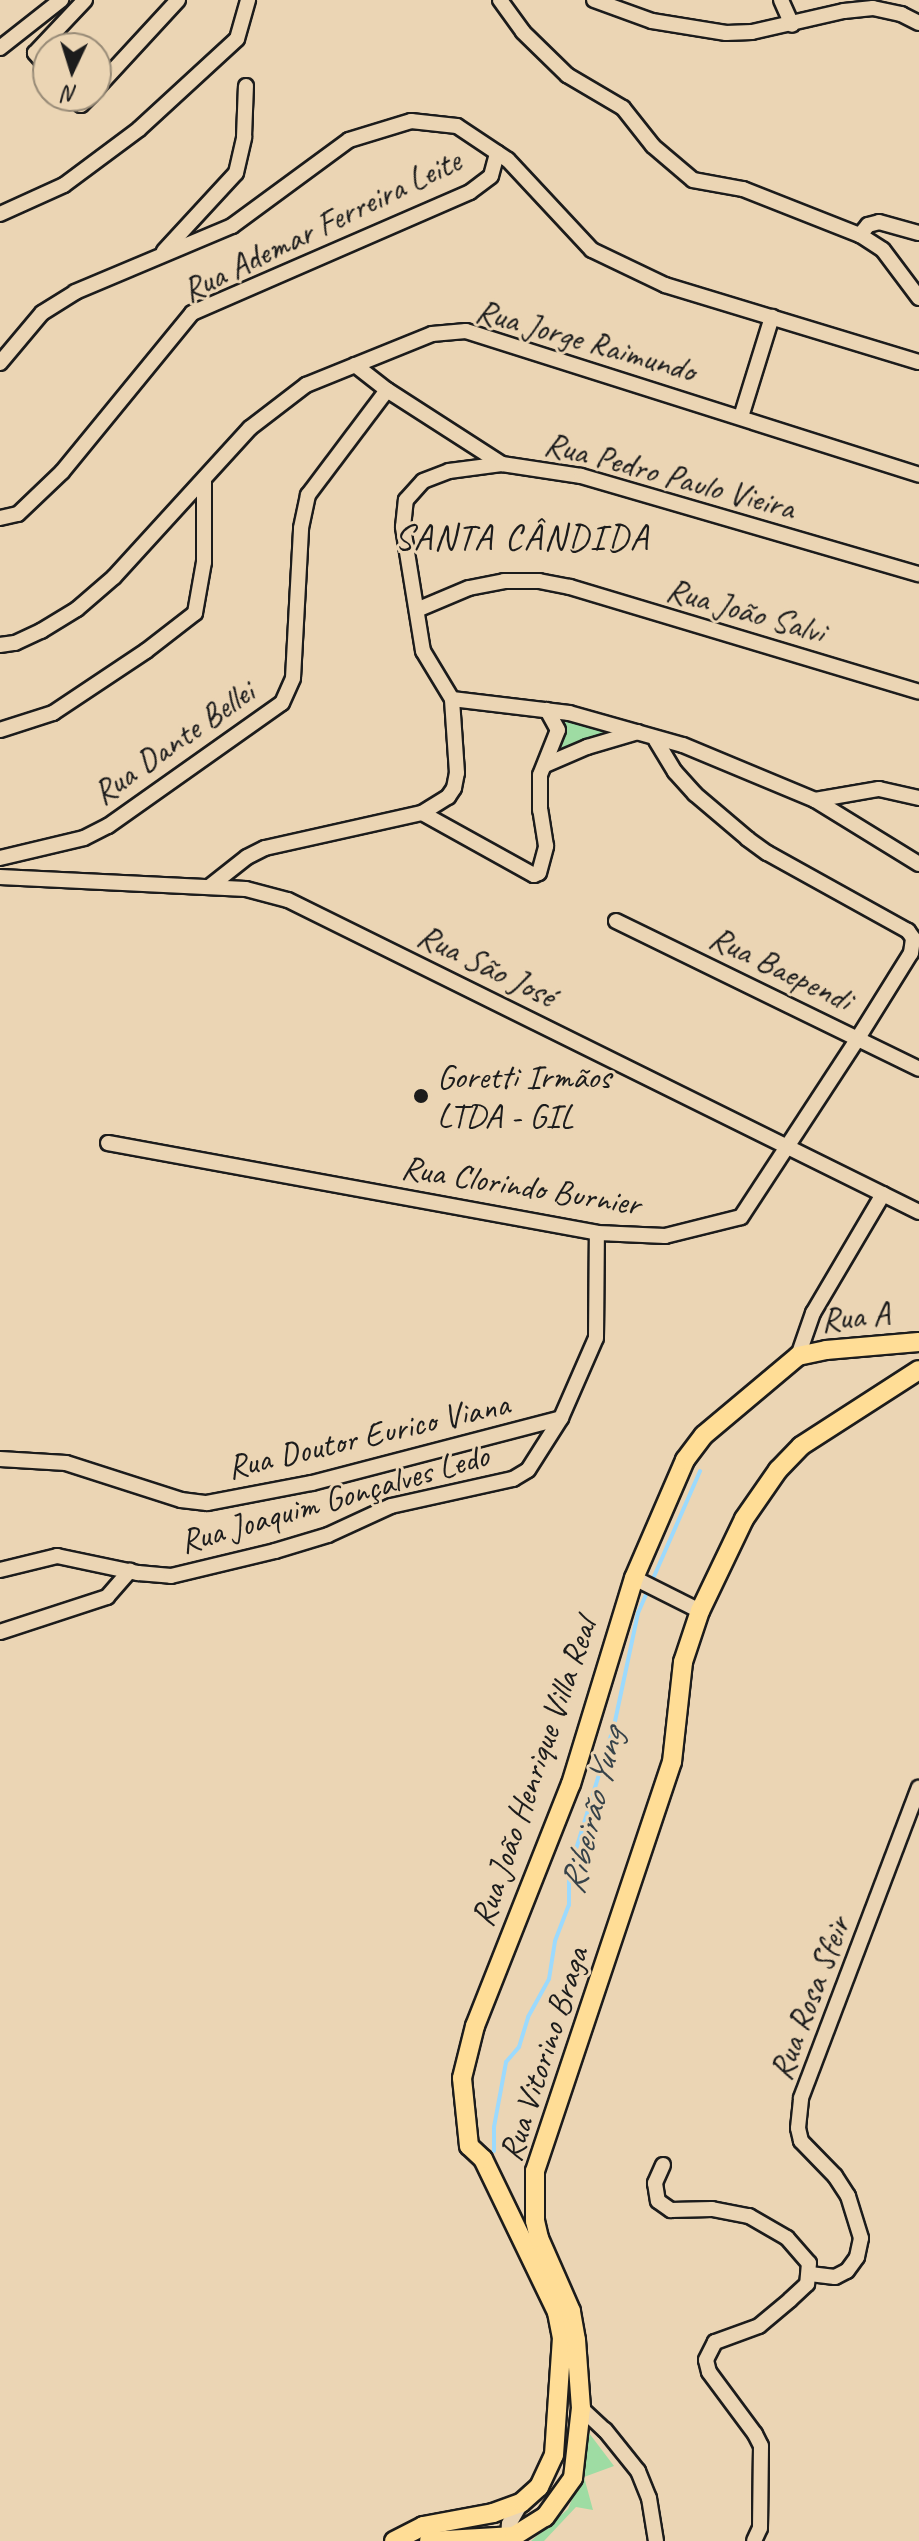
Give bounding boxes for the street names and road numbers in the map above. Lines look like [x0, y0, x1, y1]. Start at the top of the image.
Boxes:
street label: Rua Ademar Ferreira Leite [175, 140, 467, 310]
street label: Rua Jorge Raimundo [470, 289, 702, 391]
street label: Rua Pedro Paulo Vieira [540, 422, 800, 528]
street label: Rua João Salvi [662, 568, 830, 652]
street label: Rua Dante Bellei [83, 671, 263, 813]
street label: Rua São José [412, 914, 562, 1016]
street label: Rua Baependi [703, 916, 859, 1020]
street label: Rua Clorindo Burnier [399, 1146, 643, 1224]
street label: Rua A [819, 1292, 891, 1340]
street label: Rua Doutor Eurico Viana [223, 1383, 513, 1487]
street label: Rua Joaquim Gonçalves Ledo [176, 1435, 492, 1561]
street label: Rua João Henrique Villa Real [461, 1613, 605, 1931]
street label: Rua Rosa Sfeir [759, 1910, 859, 2086]
street label: Rua Vitorino Braga [489, 1942, 597, 2166]

